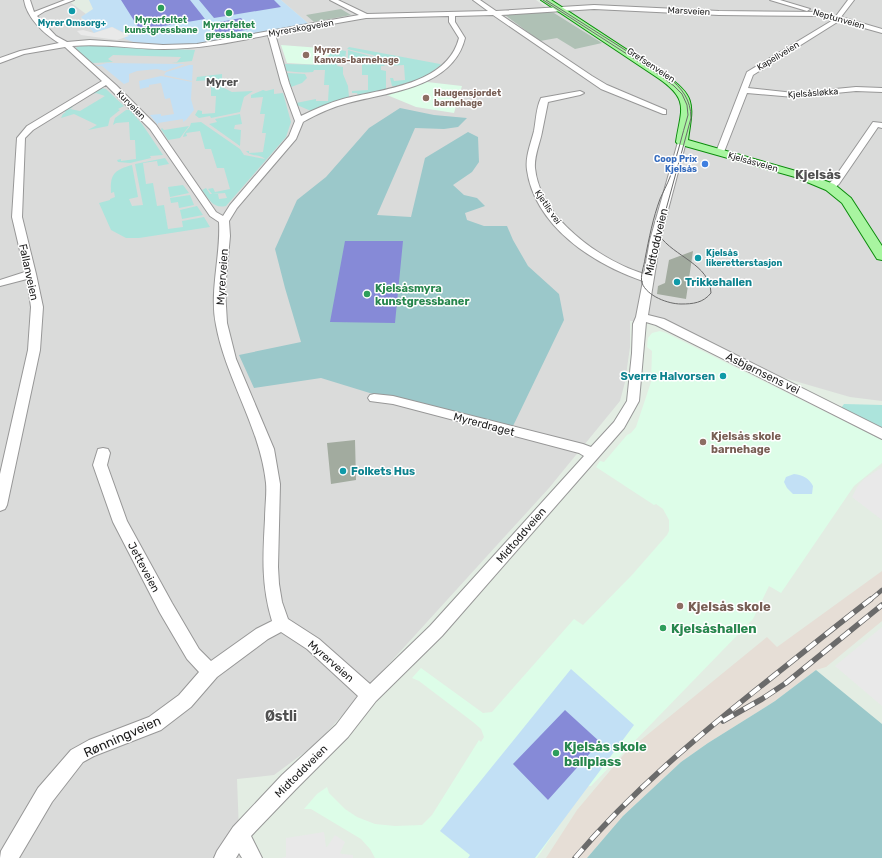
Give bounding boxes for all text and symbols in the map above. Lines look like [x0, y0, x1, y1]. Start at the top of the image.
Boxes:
marker: Myrerfeltet kunstgressbane [156, 3, 166, 13]
street label: Marsveien [668, 5, 710, 17]
marker: Myrer Omsorg+ [67, 6, 77, 16]
street label: Neptunveien [812, 7, 866, 31]
marker: Myrerfeltet gressbane [224, 8, 234, 18]
place label: Myrerfeltet kunstgressbane [124, 15, 198, 36]
street label: Myrerskogveien [268, 17, 334, 39]
place label: Myrer Omsorg+ [38, 18, 107, 29]
place label: Myrerfeltet gressbane [203, 20, 255, 41]
street label: Kapellveien [755, 39, 801, 73]
place label: Myrer Kanvas-barnehage [314, 45, 400, 66]
street label: Grefsenveien [625, 46, 677, 84]
marker: Myrer Kanvas-barnehage [301, 50, 311, 60]
district label: Myrer [206, 76, 238, 89]
street label: Kjelsåsløkka [787, 86, 839, 100]
place label: Haugensjordet barnehage [434, 88, 501, 109]
street label: Kurveien [115, 89, 147, 121]
marker: Haugensjordet barnehage [421, 93, 431, 103]
street label: Kjelsåsveien [727, 150, 779, 174]
place label: Coop Prix Kjelsås [654, 154, 698, 174]
marker: Coop Prix Kjelsås [700, 159, 710, 169]
district label: Kjelsås [795, 167, 841, 182]
street label: Kjetils vei [533, 188, 563, 226]
street label: Midtoddveien [642, 207, 671, 277]
street label: Fallanveien [16, 243, 41, 302]
street label: Myrerveien [214, 248, 231, 306]
place label: Kjelsås likeretterstasjon [706, 248, 782, 268]
marker: Kjelsås likeretterstasjon [693, 253, 703, 263]
place label: Trikkehallen [685, 276, 752, 289]
marker: Trikkehallen [672, 277, 682, 287]
place label: Kjelsåsmyra kunstgressbaner [375, 282, 469, 308]
marker: Kjelsåsmyra kunstgressbaner [362, 289, 372, 299]
street label: Asbjørnsens vei [724, 350, 802, 397]
place label: Sverre Halvorsen [620, 370, 715, 383]
marker: Sverre Halvorsen [718, 371, 728, 381]
street label: Myrerdraget [452, 410, 517, 439]
place label: Kjelsås skole barnehage [711, 430, 781, 456]
marker: Kjelsås skole barnehage [698, 437, 708, 447]
place label: Folkets Hus [351, 465, 415, 478]
marker: Folkets Hus [338, 466, 348, 476]
street label: Midtoddveien [494, 505, 549, 566]
street label: Jetteveien [125, 540, 162, 595]
place label: Kjelsås skole [688, 599, 771, 614]
marker: Kjelsås skole [675, 601, 685, 611]
place label: Kjelsåshallen [671, 621, 757, 636]
marker: Kjelsåshallen [658, 623, 668, 633]
street label: Myrerveien [305, 638, 356, 685]
district label: Østli [265, 708, 297, 725]
street label: Rønningveien [81, 713, 164, 761]
place label: Kjelsås skole ballplass [564, 739, 647, 769]
street label: Midtoddveien [272, 742, 330, 800]
marker: Kjelsås skole ballplass [551, 748, 561, 758]

